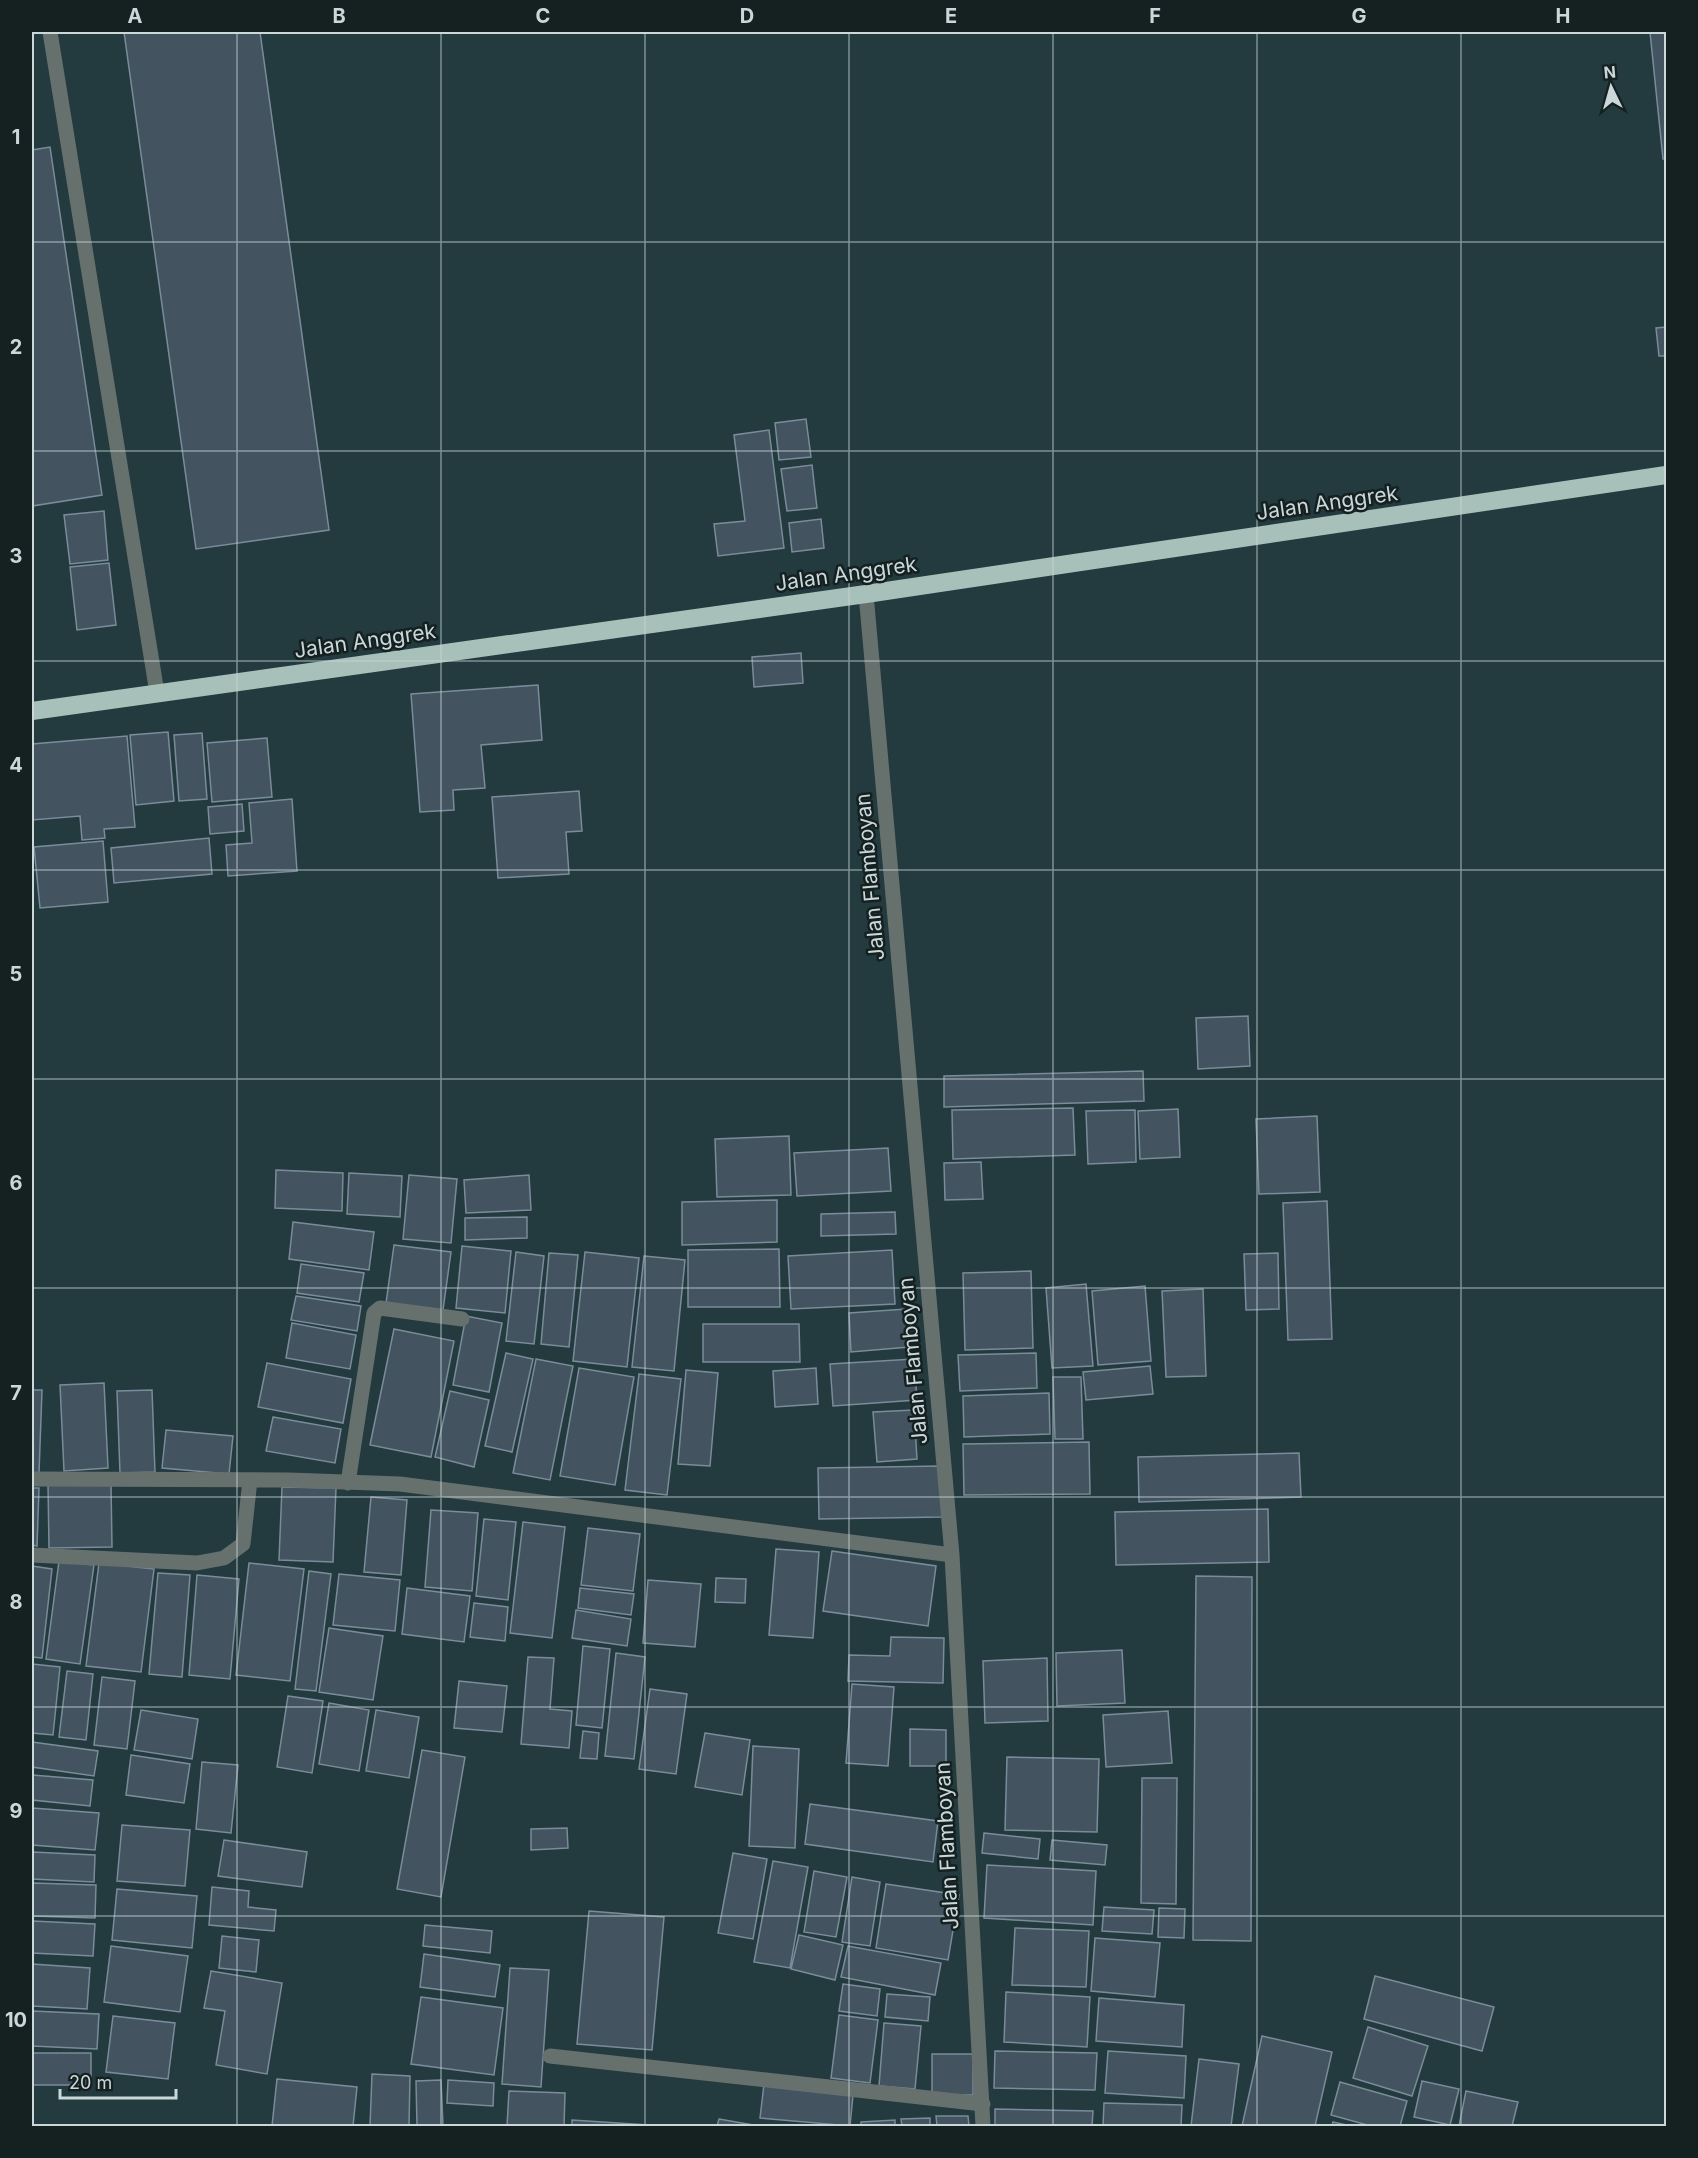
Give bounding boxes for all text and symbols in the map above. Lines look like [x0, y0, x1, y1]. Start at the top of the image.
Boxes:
text: A [128, 4, 143, 28]
text: B [332, 4, 346, 28]
text: C [536, 4, 550, 28]
text: D [740, 4, 754, 28]
text: E [945, 4, 957, 28]
text: F [1149, 4, 1161, 28]
text: G [1351, 4, 1367, 28]
text: H [1556, 4, 1570, 28]
north arrow [1581, 57, 1641, 117]
text: N [1603, 62, 1617, 83]
text: 1 [12, 125, 20, 149]
text: 2 [10, 335, 22, 359]
street label: Jalan Anggrek [1254, 480, 1400, 525]
text: 3 [10, 544, 22, 568]
street label: Jalan Anggrek [773, 551, 919, 596]
street label: Jalan Anggrek [292, 618, 438, 663]
text: 4 [9, 753, 23, 777]
street label: Jalan Flamboyan [850, 792, 889, 962]
text: 5 [10, 962, 22, 986]
text: 6 [10, 1171, 23, 1195]
street label: Jalan Flamboyan [893, 1276, 932, 1446]
text: 7 [10, 1381, 22, 1405]
text: 8 [9, 1590, 23, 1614]
street label: Jalan Flamboyan [930, 1762, 963, 1930]
text: 9 [10, 1799, 23, 1823]
text: 10 [5, 2008, 27, 2032]
scale bar [60, 2062, 176, 2100]
text: 20 m [69, 2072, 112, 2093]

